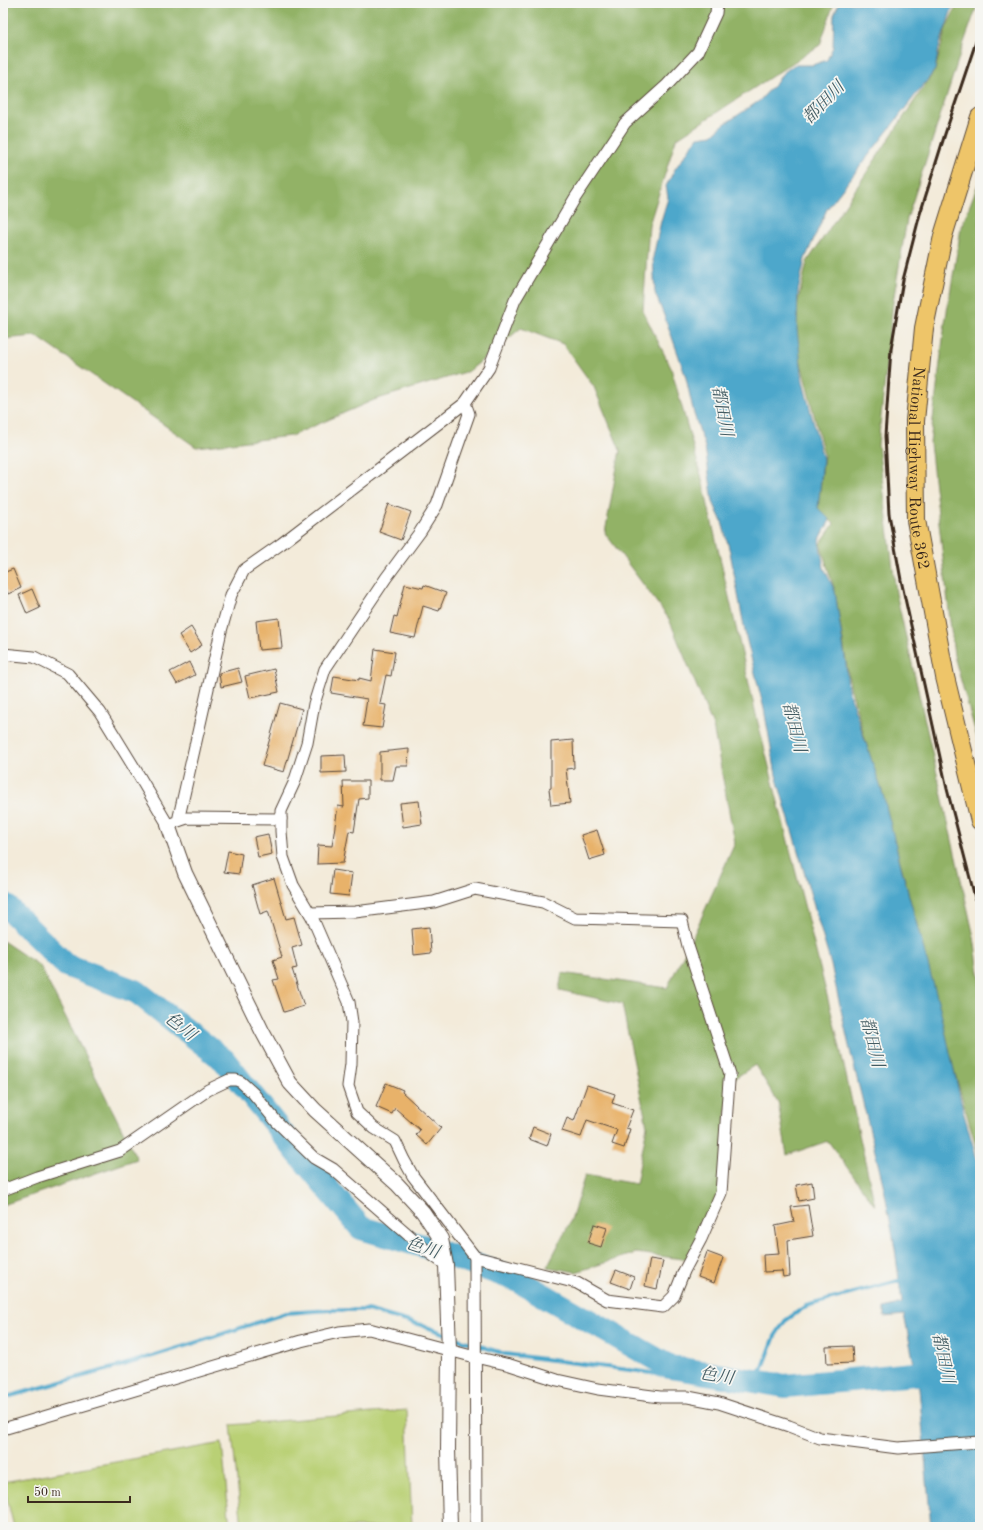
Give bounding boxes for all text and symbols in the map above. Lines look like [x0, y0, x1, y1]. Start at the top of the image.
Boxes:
water label: 都田川 [799, 76, 849, 127]
street label: National Highway Route 362 [905, 366, 931, 571]
water label: 都田川 [708, 384, 737, 440]
water label: 都田川 [779, 700, 810, 756]
water label: 色川 [161, 1008, 202, 1046]
water label: 都田川 [857, 1015, 888, 1071]
water label: 色川 [404, 1233, 444, 1262]
water label: 都田川 [929, 1331, 959, 1387]
water label: 色川 [699, 1363, 737, 1388]
scale bar [28, 1478, 130, 1504]
text: 50 m [34, 1486, 61, 1499]

